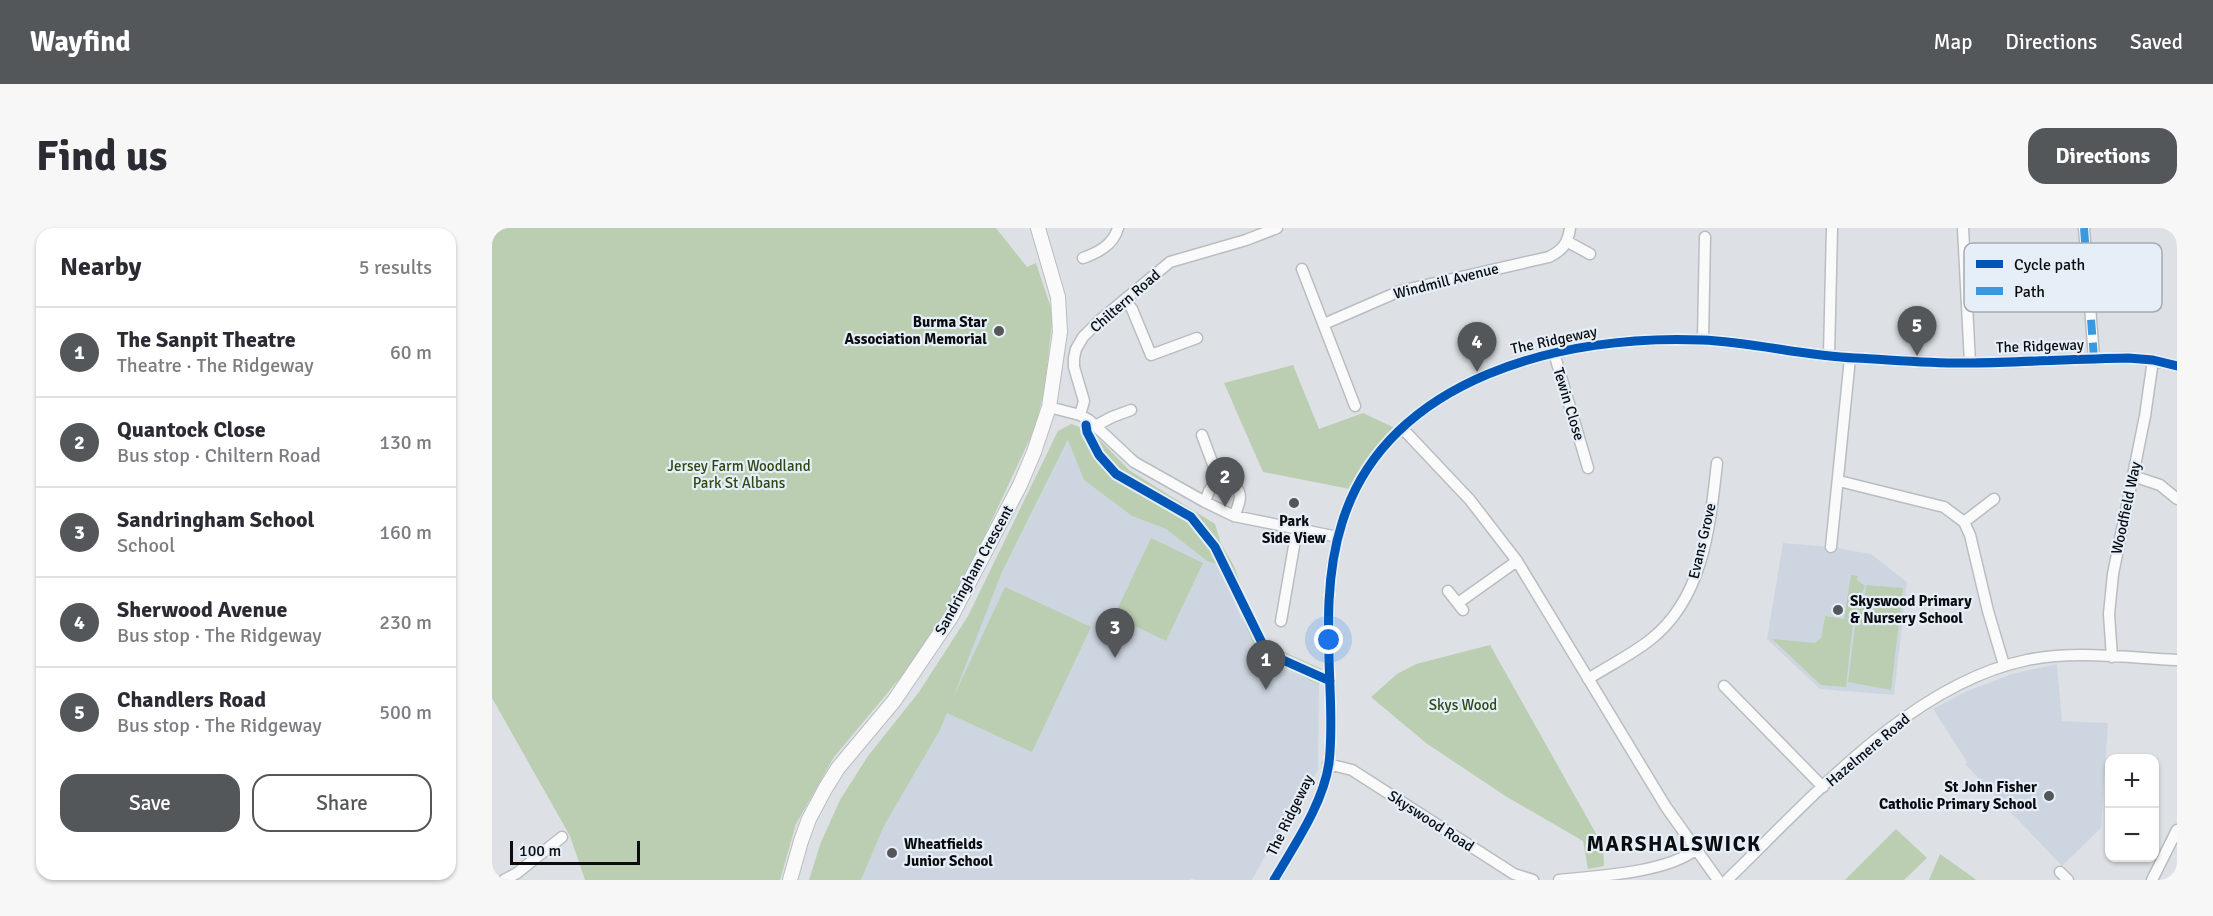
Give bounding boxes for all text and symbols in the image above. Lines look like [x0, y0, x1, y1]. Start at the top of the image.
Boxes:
text: Wayfind [30, 25, 131, 59]
text: Map [1934, 29, 1972, 55]
text: Directions [2005, 29, 2097, 55]
text: Saved [2130, 29, 2183, 55]
button: Directions [2028, 128, 2177, 184]
text: Find us [36, 131, 167, 182]
legend [1964, 243, 2162, 312]
text: Nearby [60, 251, 141, 283]
text: 5 results [359, 255, 432, 280]
text: Cycle path [2014, 255, 2085, 275]
street label: Windmill Avenue [1392, 259, 1500, 303]
street label: Chiltern Road [1086, 266, 1164, 336]
text: Path [2014, 282, 2045, 302]
pin: 5 [1898, 306, 1936, 356]
place label: Burma Star Association Memorial [845, 313, 987, 348]
pin: 4 [1458, 322, 1496, 372]
street label: The Ridgeway [1509, 322, 1599, 358]
marker: Burma Star Association Memorial [992, 324, 1006, 338]
text: The Sanpit Theatre [117, 326, 296, 353]
street label: The Ridgeway [1996, 335, 2084, 357]
text: 1 [74, 340, 85, 365]
text: 60 m [390, 340, 432, 365]
text: Theatre · The Ridgeway [117, 353, 314, 378]
street label: Tewin Close [1549, 365, 1589, 443]
text: Quantock Close [117, 416, 266, 443]
text: 2 [74, 430, 85, 455]
text: 130 m [379, 430, 432, 455]
text: Bus stop · Chiltern Road [117, 443, 321, 468]
park label: Jersey Farm Woodland Park St Albans [667, 457, 811, 492]
pin: 2 [1206, 458, 1244, 507]
street label: Woodfield Way [2107, 460, 2145, 556]
marker: Park Side View [1287, 496, 1301, 510]
street label: Evans Grove [1685, 501, 1719, 581]
street label: Sandringham Crescent [931, 502, 1017, 638]
text: Sandringham School [117, 506, 314, 533]
place label: Park Side View [1262, 512, 1327, 547]
text: 3 [74, 520, 85, 545]
text: 160 m [379, 520, 432, 545]
text: School [117, 533, 175, 558]
place label: Skyswood Primary & Nursery School [1850, 592, 1972, 627]
text: Sherwood Avenue [117, 596, 288, 623]
marker: Skyswood Primary & Nursery School [1831, 603, 1845, 617]
pin: 3 [1096, 608, 1134, 658]
text: 4 [74, 610, 85, 635]
text: 230 m [379, 610, 432, 635]
text: Bus stop · The Ridgeway [117, 623, 322, 648]
your location [1314, 625, 1343, 654]
pin: 1 [1246, 640, 1286, 690]
text: Chandlers Road [117, 686, 266, 713]
park label: Skys Wood [1429, 696, 1497, 714]
text: 5 [74, 700, 85, 725]
text: 500 m [379, 700, 432, 725]
street label: Hazelmere Road [1822, 710, 1914, 790]
text: Bus stop · The Ridgeway [117, 713, 322, 738]
map controls [2105, 754, 2159, 862]
button: + [2105, 754, 2159, 808]
street label: The Ridgeway [1263, 772, 1317, 858]
button: Save [60, 774, 240, 832]
button: Share [252, 774, 432, 832]
place label: St John Fisher Catholic Primary School [1879, 778, 2037, 813]
street label: Skyswood Road [1385, 786, 1477, 856]
marker: St John Fisher Catholic Primary School [2042, 789, 2056, 803]
button: − [2105, 808, 2159, 862]
district label: MARSHALSWICK [1586, 831, 1762, 857]
place label: Wheatfields Junior School [904, 835, 993, 870]
scale bar [510, 838, 640, 866]
text: 100 m [519, 841, 561, 861]
marker: Wheatfields Junior School [885, 846, 899, 860]

